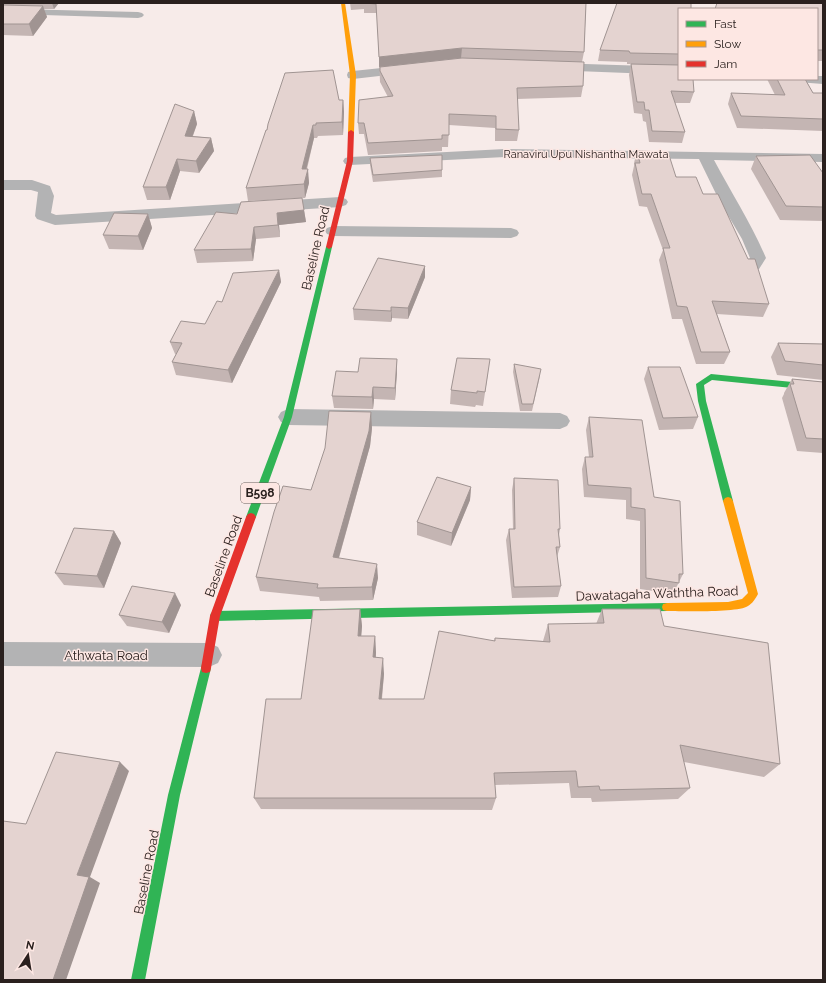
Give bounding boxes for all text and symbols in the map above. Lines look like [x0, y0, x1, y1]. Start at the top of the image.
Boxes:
legend [678, 8, 818, 80]
text: Fast [714, 17, 737, 31]
text: Slow [714, 37, 741, 51]
text: Jam [714, 57, 737, 71]
street label: Ranaviru Upu Nishantha Mawata [504, 148, 668, 161]
street label: Baseline Road [299, 205, 332, 292]
road number: B598 [241, 483, 279, 503]
street label: Baseline Road [202, 513, 245, 599]
street label: Dawatagaha Waththa Road [575, 583, 739, 604]
street label: Athwata Road [64, 648, 148, 663]
street label: Baseline Road [131, 829, 162, 916]
north arrow [8, 935, 48, 975]
text: N [25, 938, 35, 953]

